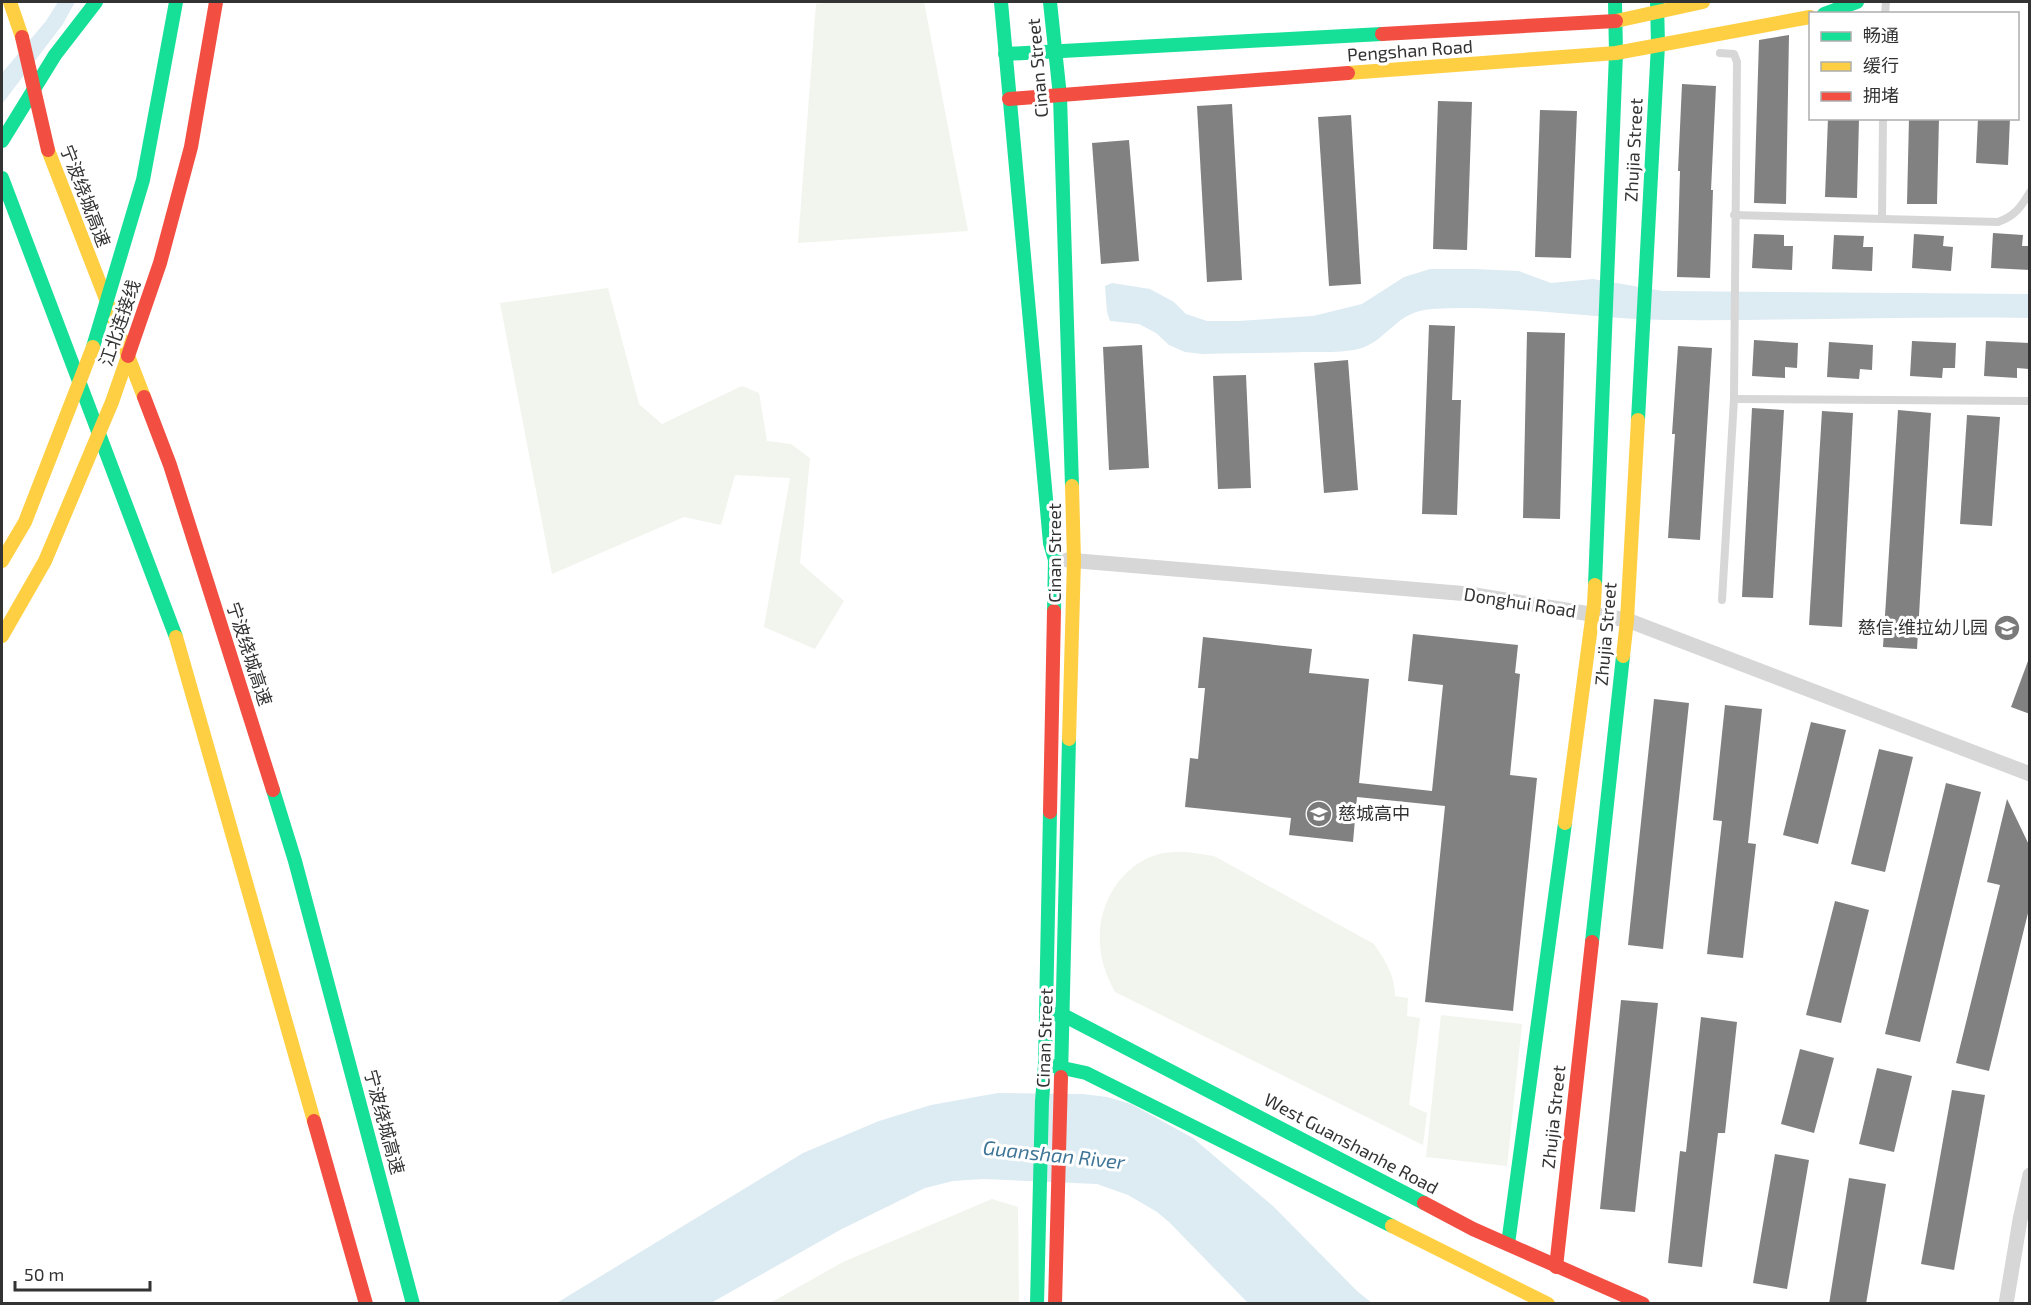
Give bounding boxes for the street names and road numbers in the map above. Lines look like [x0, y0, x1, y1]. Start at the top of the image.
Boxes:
street label: Cinan Street [1022, 17, 1052, 119]
street label: Pengshan Road [1346, 35, 1474, 65]
street label: Zhujia Street [1619, 97, 1647, 202]
street label: 宁波绕城高速 [56, 141, 116, 250]
street label: 江北连接线 [94, 277, 144, 369]
street label: Cinan Street [1043, 503, 1065, 603]
street label: Zhujia Street [1590, 581, 1620, 687]
street label: Donghui Road [1462, 582, 1578, 622]
street label: 宁波绕城高速 [223, 599, 277, 708]
street label: Cinan Street [1031, 988, 1057, 1088]
street label: Zhujia Street [1537, 1064, 1569, 1170]
street label: 宁波绕城高速 [360, 1067, 410, 1177]
street label: West Guanshanhe Road [1261, 1088, 1442, 1198]

